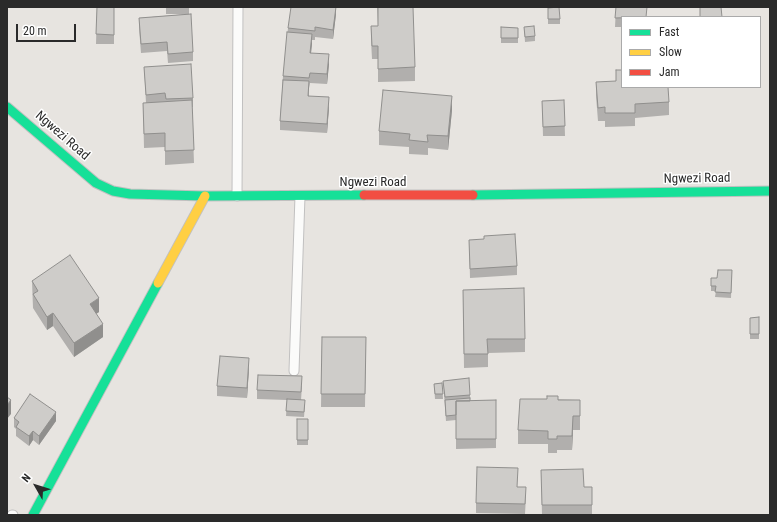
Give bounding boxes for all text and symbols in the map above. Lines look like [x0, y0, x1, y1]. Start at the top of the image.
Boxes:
scale bar [18, 16, 78, 42]
legend [621, 16, 761, 88]
text: 20 m [23, 24, 47, 38]
text: Fast [659, 25, 679, 39]
text: Slow [659, 45, 682, 59]
text: Jam [659, 65, 680, 79]
street label: Ngwezi Road [32, 108, 92, 164]
street label: Ngwezi Road [663, 171, 731, 187]
street label: Ngwezi Road [340, 175, 406, 191]
north arrow [16, 466, 56, 506]
text: N [19, 471, 33, 485]

